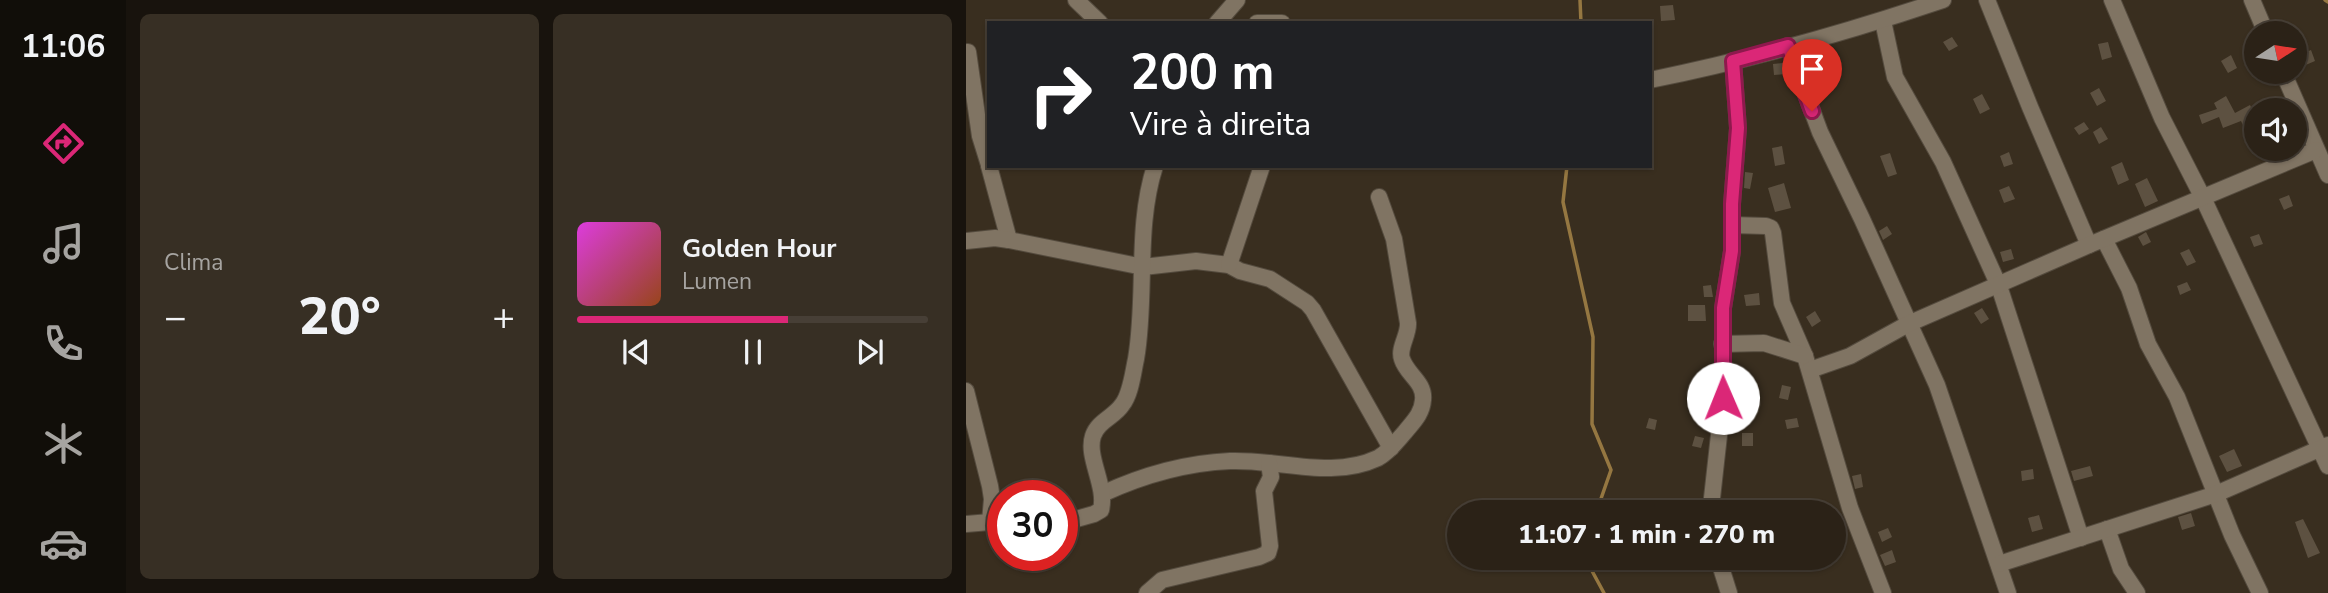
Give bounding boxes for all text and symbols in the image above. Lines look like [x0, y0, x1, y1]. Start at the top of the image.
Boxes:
north arrow [2244, 21, 2306, 84]
map controls [2244, 21, 2307, 161]
text: 11:06 [21, 25, 105, 68]
text: 200 m [1130, 39, 1274, 106]
pin [1782, 39, 1842, 111]
icon: right [1015, 49, 1106, 140]
icon: arrive [1793, 50, 1831, 88]
button: sound [2244, 98, 2307, 161]
text: Vire à direita [1130, 103, 1311, 146]
icon: directions [39, 119, 88, 168]
icon: music [39, 219, 88, 268]
text: Golden Hour [682, 231, 837, 266]
text: Clima [164, 247, 224, 278]
text: Lumen [682, 266, 752, 297]
text: 20° [298, 281, 381, 352]
text: − [164, 292, 187, 343]
text: + [492, 292, 515, 343]
icon: phone [39, 319, 88, 368]
icon: previous [617, 333, 655, 371]
icon: pause [734, 333, 772, 371]
icon: next [851, 333, 889, 371]
position arrow [1686, 361, 1760, 435]
icon: climate [39, 419, 88, 468]
speed limit sign: 30 [987, 480, 1078, 571]
text: 11:07 · 1 min · 270 m [1518, 517, 1775, 552]
icon: car [39, 519, 88, 568]

